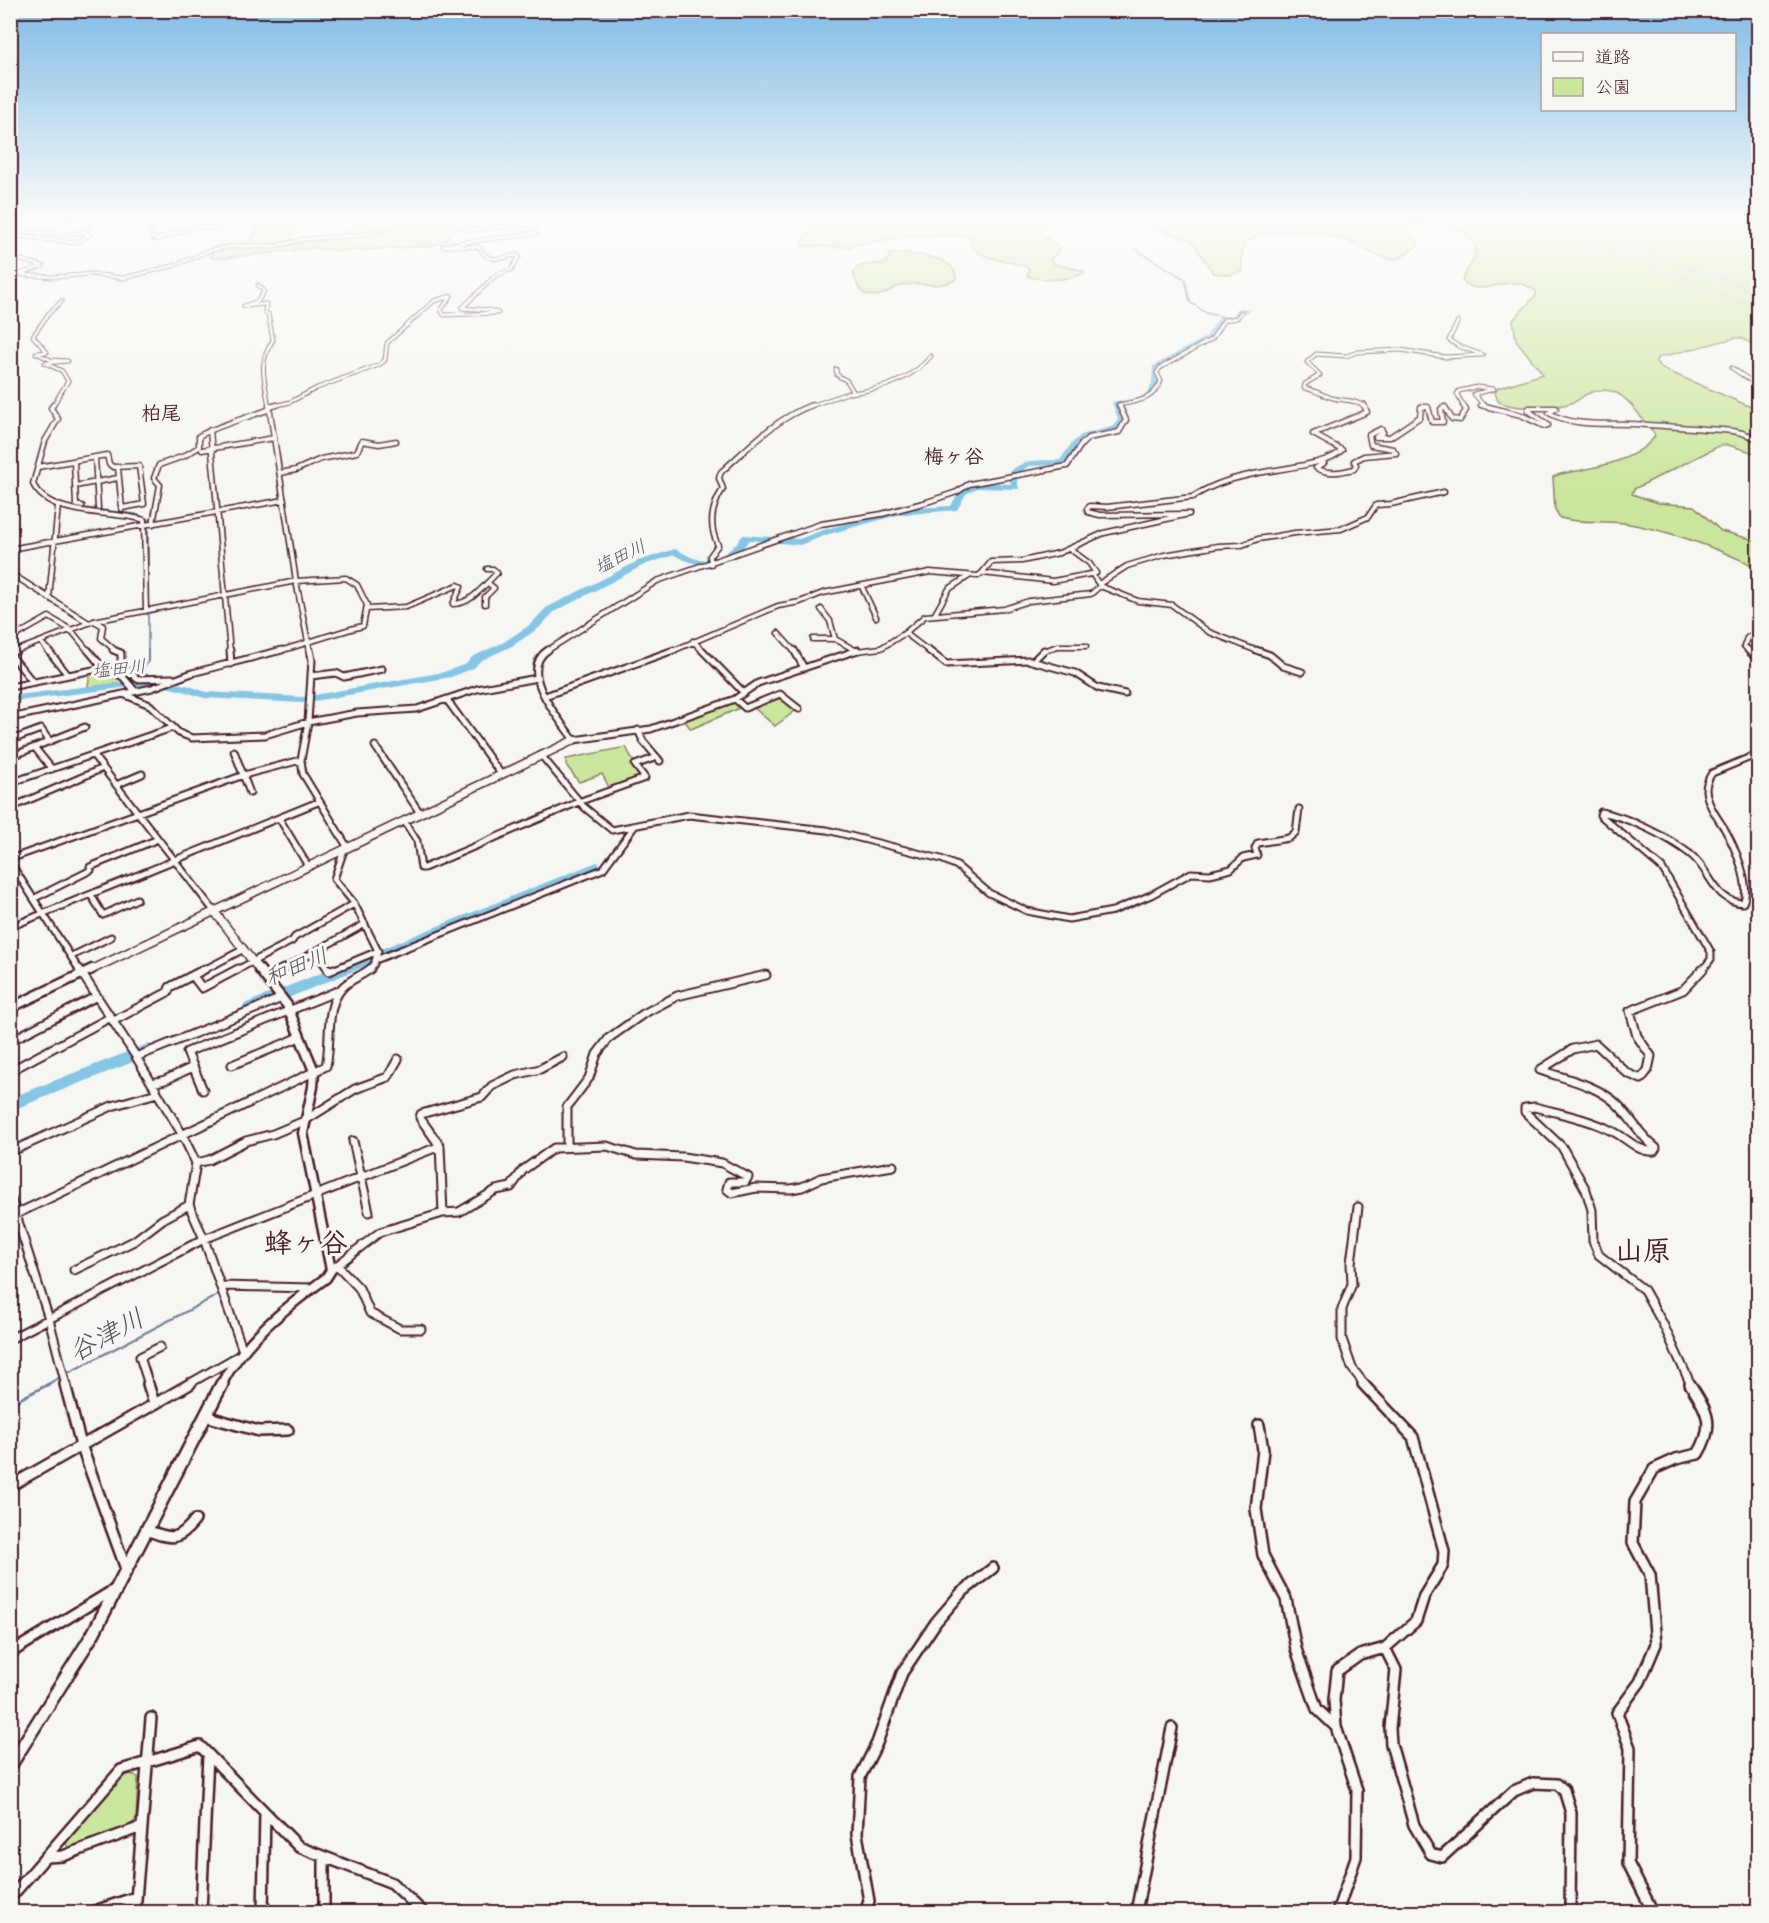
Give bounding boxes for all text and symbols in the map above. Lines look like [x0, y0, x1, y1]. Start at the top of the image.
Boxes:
legend [1541, 33, 1736, 111]
text: 道路 [1595, 44, 1631, 69]
text: 公園 [1595, 74, 1631, 99]
district label: 柏尾 [141, 399, 181, 426]
district label: 梅ヶ谷 [924, 442, 984, 469]
water label: 塩田川 [590, 533, 650, 579]
water label: 塩田川 [91, 653, 147, 683]
water label: 和田川 [260, 940, 332, 992]
district label: 蜂ヶ谷 [264, 1223, 348, 1261]
district label: 山原 [1615, 1231, 1671, 1269]
water label: 谷津川 [62, 1299, 150, 1369]

